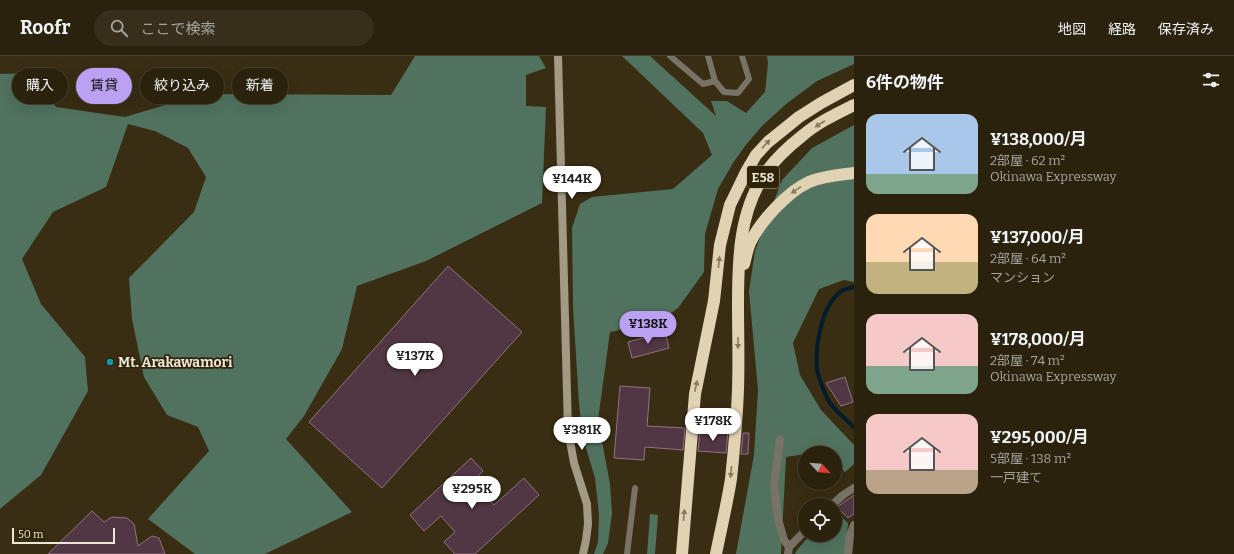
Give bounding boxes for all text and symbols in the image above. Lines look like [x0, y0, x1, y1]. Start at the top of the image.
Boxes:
search box [94, 10, 374, 46]
text: Roofr [20, 16, 70, 39]
icon: search [108, 17, 130, 39]
text: ここで検索 [140, 20, 215, 38]
text: 地図 [1058, 21, 1086, 38]
text: 経路 [1108, 21, 1136, 38]
text: 保存済み [1158, 21, 1214, 38]
chip: 購入 [12, 68, 68, 104]
chip: 賃貸 [76, 68, 132, 104]
chip: 絞り込み [140, 68, 224, 104]
chip: 新着 [232, 68, 288, 104]
icon: filters [1200, 69, 1222, 91]
text: 6件の物件 [866, 72, 944, 93]
one-way arrow [815, 120, 825, 128]
text: ¥138,000/月 [990, 129, 1087, 150]
icon: home [898, 130, 946, 178]
one-way arrow [762, 139, 771, 149]
text: 2部屋 · 62 m² [990, 153, 1065, 168]
pin: ¥144K [544, 166, 600, 200]
road number: E58 [747, 166, 779, 188]
text: Okinawa Expressway [990, 169, 1116, 184]
text: ¥144K [552, 171, 592, 186]
one-way arrow [791, 186, 802, 194]
text: ¥137,000/月 [990, 227, 1085, 248]
icon: home [898, 230, 946, 278]
text: 2部屋 · 64 m² [990, 251, 1066, 266]
one-way arrow [715, 256, 722, 268]
text: マンション [990, 270, 1055, 285]
pin: ¥138K [620, 311, 676, 345]
text: ¥138K [628, 316, 668, 331]
text: ¥178,000/月 [990, 329, 1086, 350]
icon: home [898, 330, 946, 378]
one-way arrow [735, 337, 741, 350]
pin: ¥137K [387, 343, 443, 377]
text: ¥137K [396, 348, 434, 363]
text: 2部屋 · 74 m² [990, 353, 1065, 368]
place label: Mt. Arakawamori [118, 354, 233, 371]
marker: Mt. Arakawamori [105, 357, 115, 367]
text: Okinawa Expressway [990, 369, 1116, 384]
one-way arrow [694, 380, 700, 392]
pin: ¥178K [685, 408, 741, 442]
text: ¥178K [694, 413, 732, 428]
pin: ¥381K [554, 417, 610, 451]
text: ¥381K [563, 422, 601, 437]
text: ¥295,000/月 [990, 427, 1089, 448]
icon: home [898, 430, 946, 478]
north arrow [798, 446, 842, 490]
map controls [798, 446, 842, 542]
text: 5部屋 · 138 m² [990, 451, 1071, 466]
one-way arrow [728, 466, 735, 478]
text: 一戸建て [990, 470, 1042, 485]
pin: ¥295K [444, 476, 500, 510]
text: ¥295K [452, 481, 492, 496]
button: locate [798, 498, 842, 542]
one-way arrow [681, 509, 688, 521]
scale bar [12, 526, 115, 545]
text: 50 m [18, 528, 44, 541]

